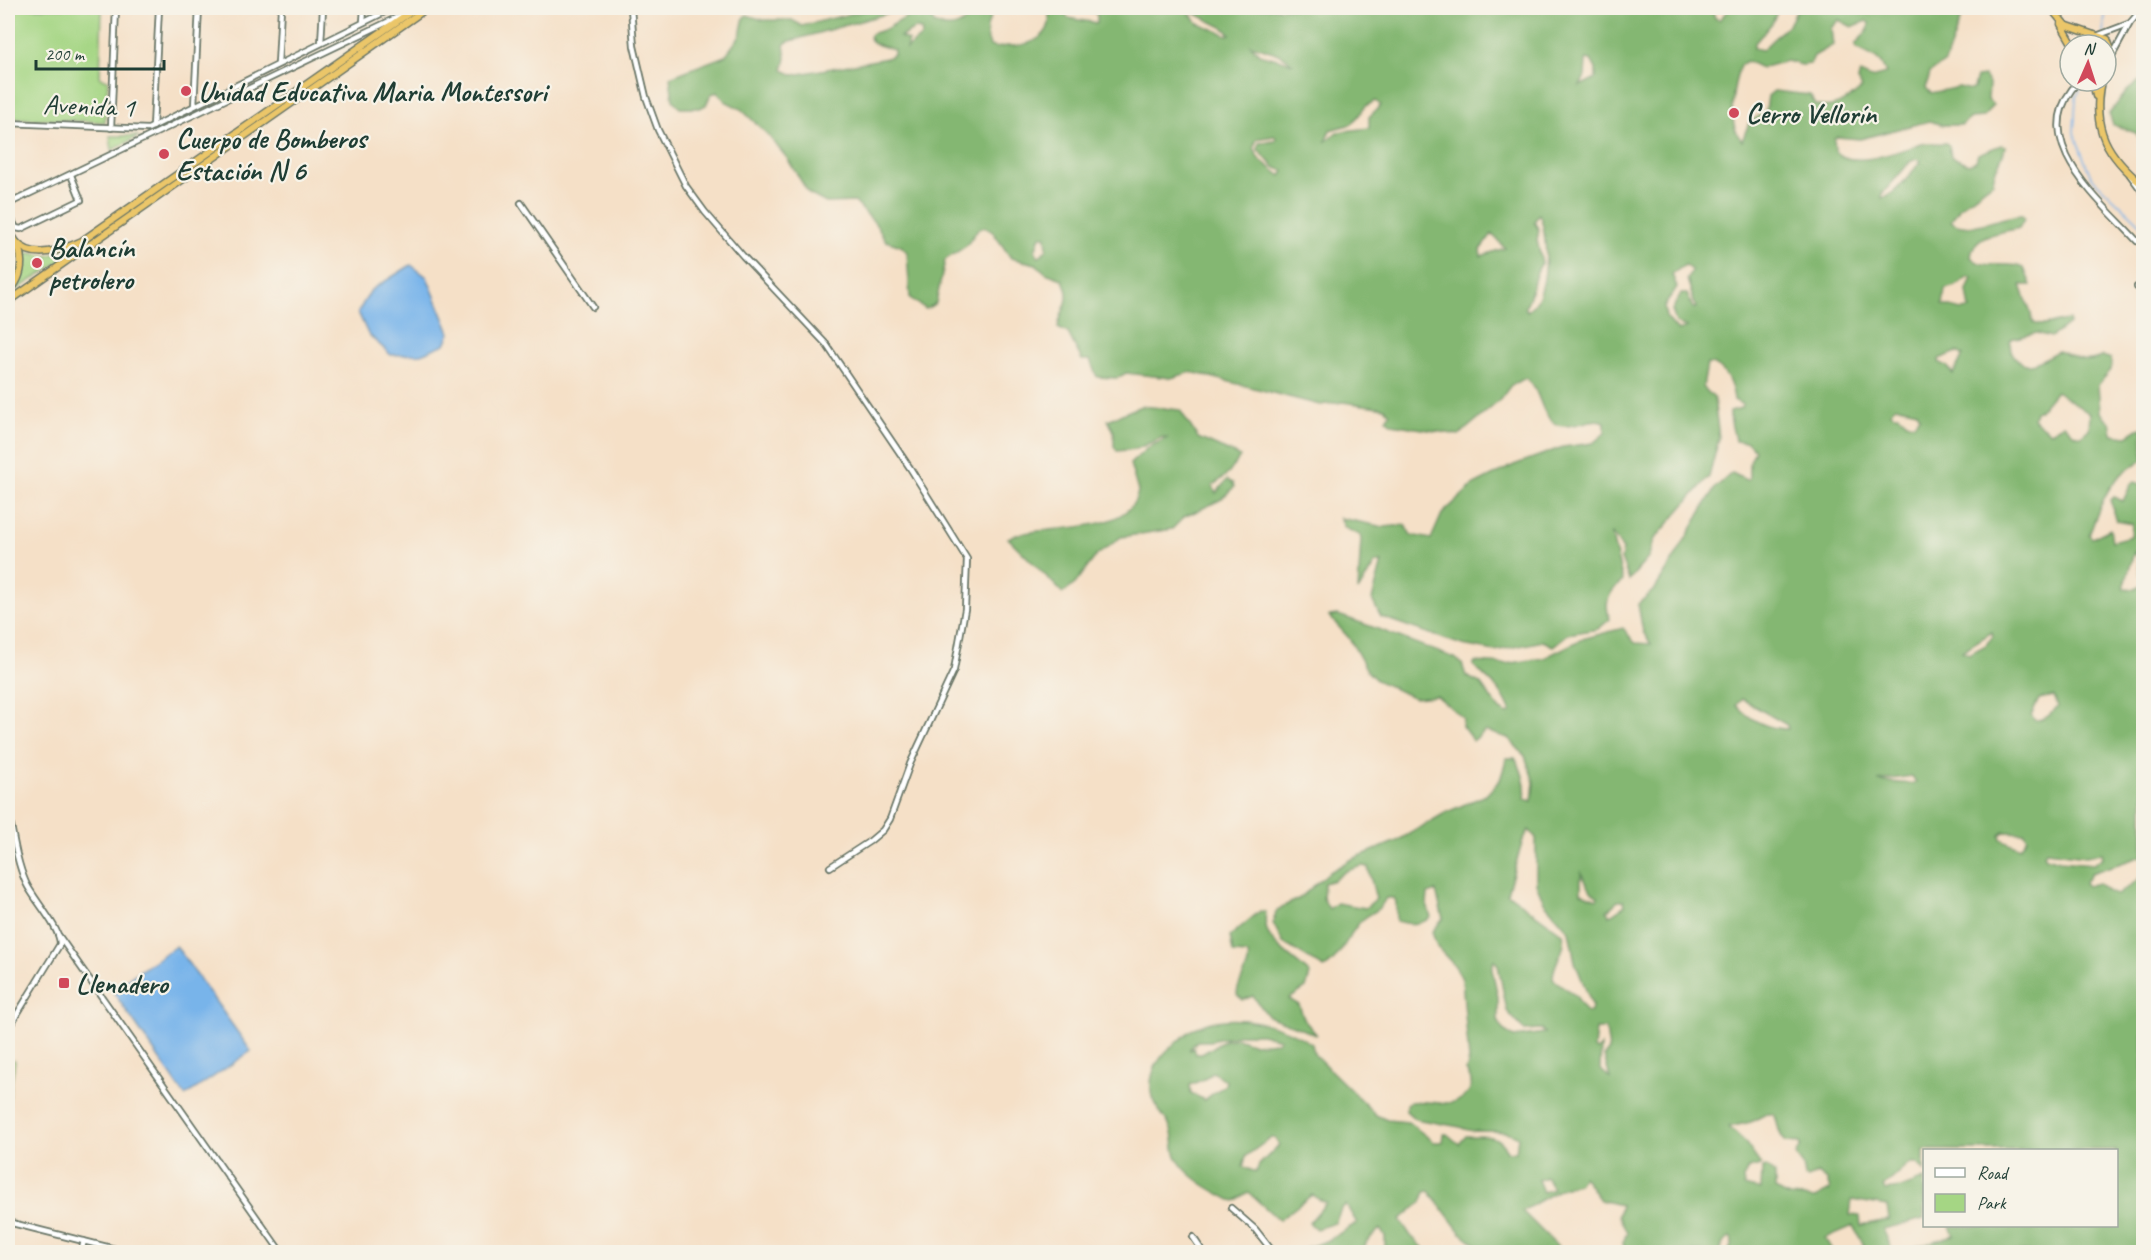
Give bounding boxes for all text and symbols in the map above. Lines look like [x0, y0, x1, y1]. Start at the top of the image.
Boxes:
scale bar [36, 33, 164, 71]
north arrow [2058, 33, 2118, 93]
text: N [2083, 39, 2097, 59]
text: 200 m [45, 43, 86, 65]
place label: Unidad Educativa Maria Montessori [198, 74, 550, 109]
marker: Unidad Educativa Maria Montessori [179, 84, 193, 98]
street label: Avenida 1 [42, 86, 137, 125]
place label: Cerro Vellorín [1746, 96, 1877, 131]
marker: Cerro Vellorín [1727, 106, 1741, 120]
place label: Cuerpo de Bomberos Estación N 6 [176, 121, 369, 188]
marker: Cuerpo de Bomberos Estación N 6 [157, 147, 171, 161]
place label: Balancín petrolero [49, 230, 135, 297]
marker: Balancín petrolero [30, 256, 44, 270]
place label: Llenadero [76, 966, 170, 1001]
marker: Llenadero [57, 976, 71, 990]
legend [1923, 1149, 2118, 1227]
text: Road [1977, 1162, 2010, 1184]
text: Park [1977, 1192, 2007, 1214]

